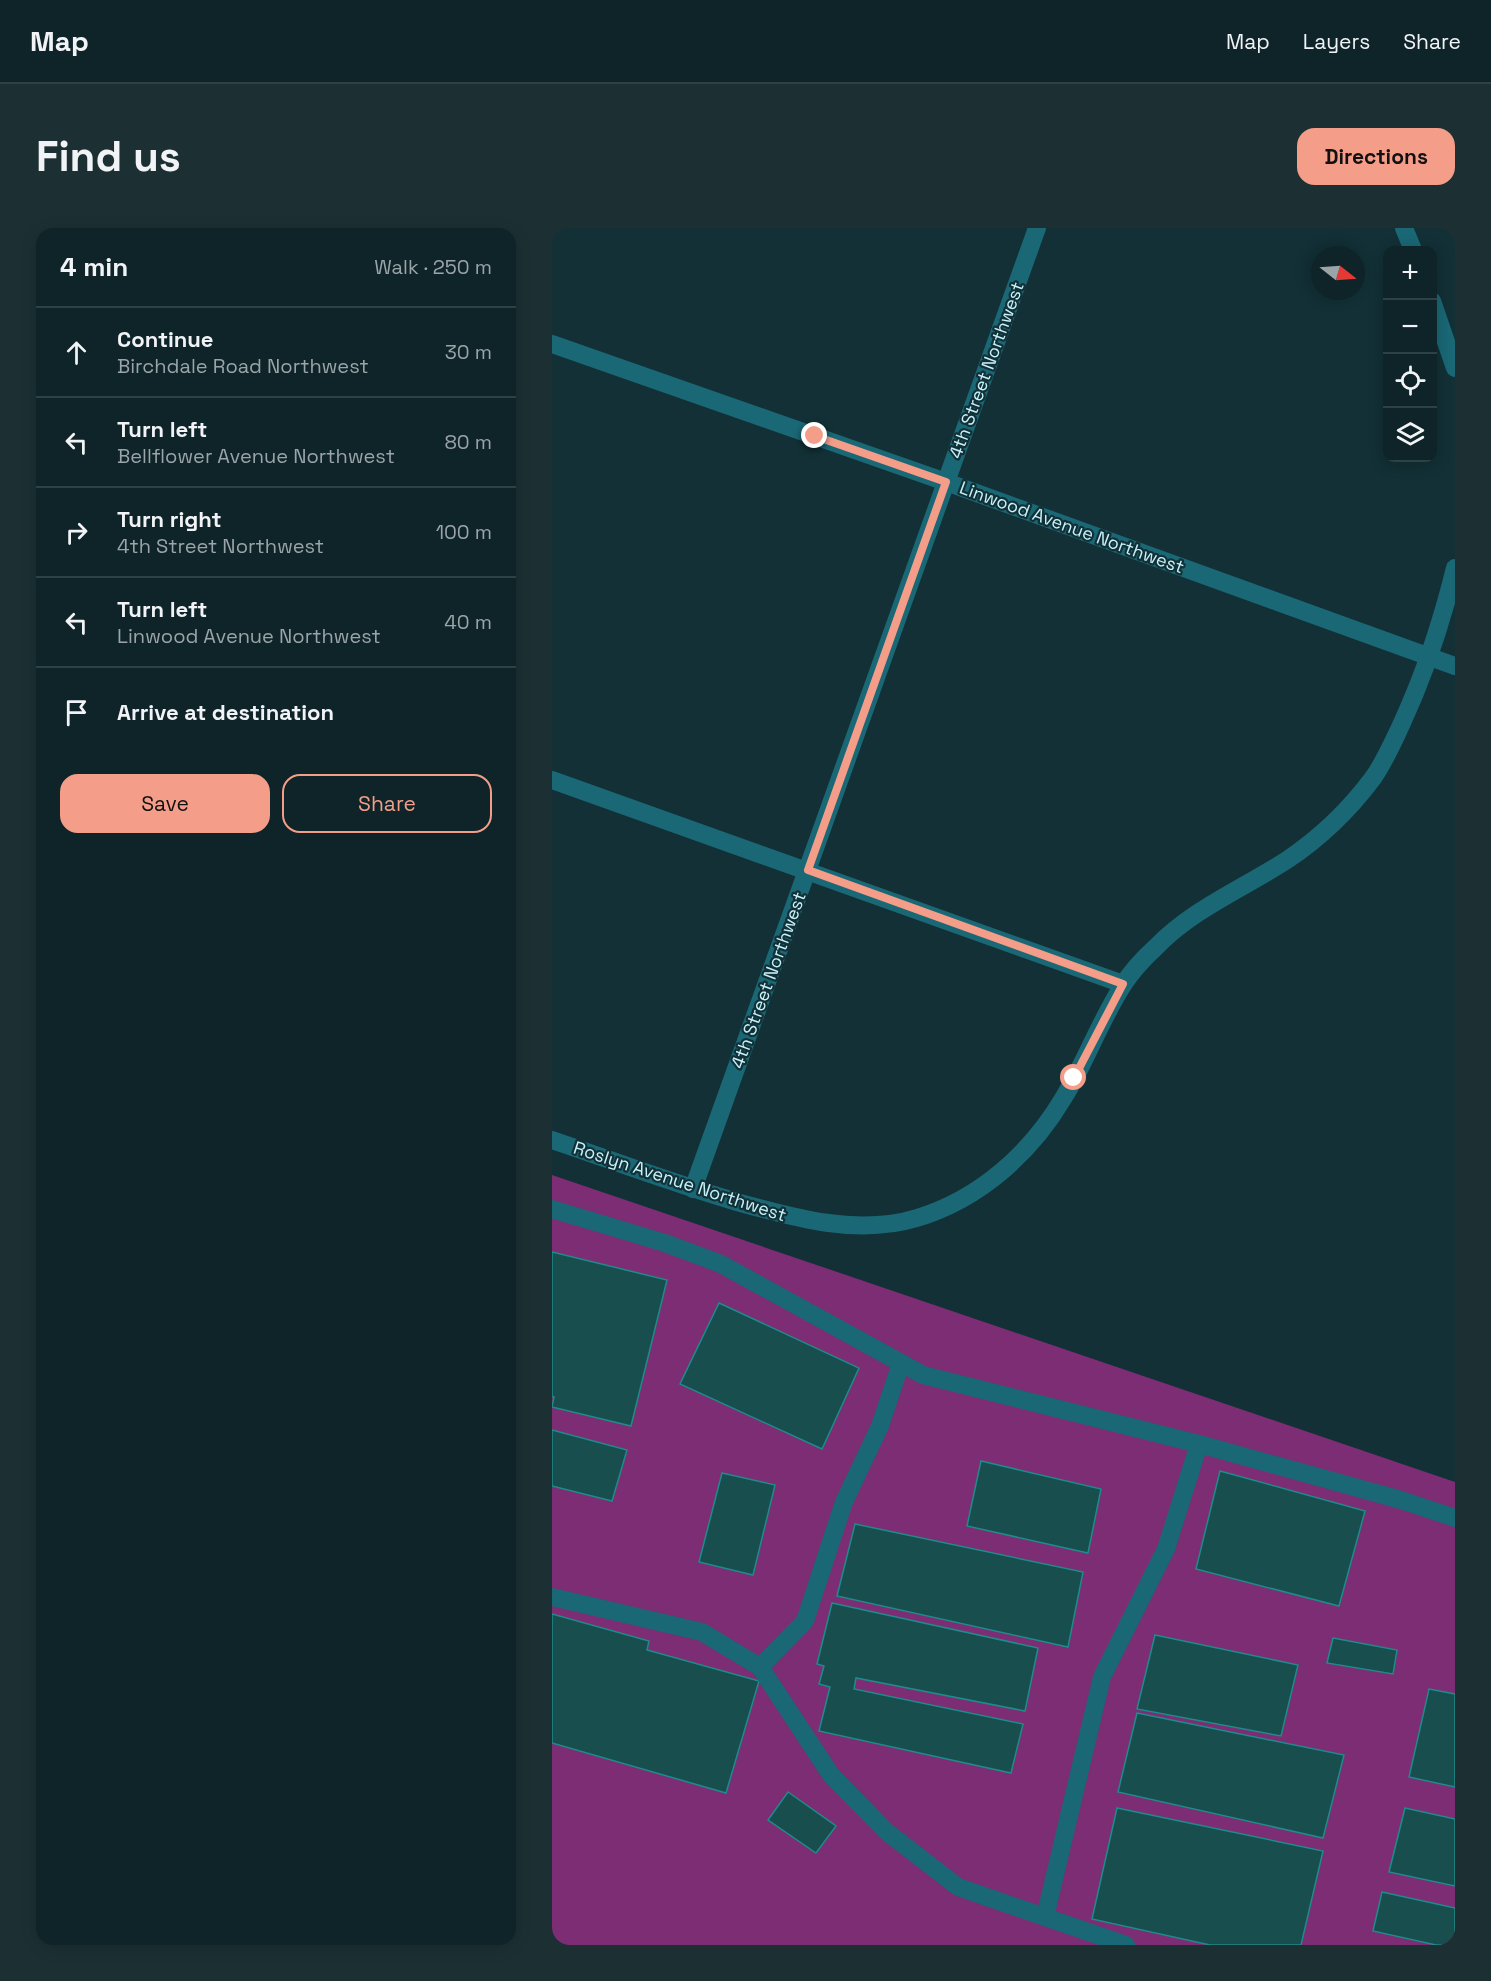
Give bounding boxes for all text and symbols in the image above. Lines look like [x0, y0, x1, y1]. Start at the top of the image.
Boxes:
text: Map [30, 23, 89, 59]
text: Map [1226, 28, 1270, 55]
text: Layers [1303, 28, 1370, 55]
text: Share [1403, 28, 1461, 55]
button: Directions [1297, 128, 1455, 185]
text: Find us [36, 130, 181, 183]
north arrow [1311, 246, 1365, 300]
map controls [1383, 246, 1437, 462]
button: + [1383, 246, 1437, 300]
text: 4 min [60, 250, 128, 284]
text: Walk · 250 m [374, 254, 492, 280]
street label: 4th Street Northwest [943, 278, 1029, 462]
button: − [1383, 300, 1437, 354]
text: Continue [117, 325, 213, 353]
icon: ahead [60, 336, 93, 369]
text: 30 m [445, 339, 492, 365]
text: Birchdale Road Northwest [117, 353, 369, 379]
button: locate [1383, 354, 1437, 408]
button: layers [1383, 408, 1437, 462]
text: Turn left [117, 415, 207, 443]
route end [801, 422, 827, 448]
icon: left [60, 426, 93, 459]
text: 80 m [444, 429, 492, 455]
text: Bellflower Avenue Northwest [117, 443, 395, 469]
street label: Linwood Avenue Northwest [957, 476, 1187, 578]
text: Turn right [117, 505, 222, 533]
icon: right [60, 516, 93, 549]
text: 100 m [436, 519, 492, 545]
text: 4th Street Northwest [117, 533, 324, 559]
text: Turn left [117, 595, 207, 623]
icon: left [60, 606, 93, 639]
text: 40 m [444, 609, 492, 635]
text: Linwood Avenue Northwest [117, 623, 381, 649]
icon: arrive [60, 696, 93, 729]
text: Arrive at destination [117, 698, 334, 726]
button: Save [60, 774, 270, 833]
button: Share [282, 774, 492, 833]
street label: 4th Street Northwest [725, 888, 811, 1072]
route start [1060, 1064, 1086, 1090]
street label: Roslyn Avenue Northwest [571, 1136, 789, 1226]

